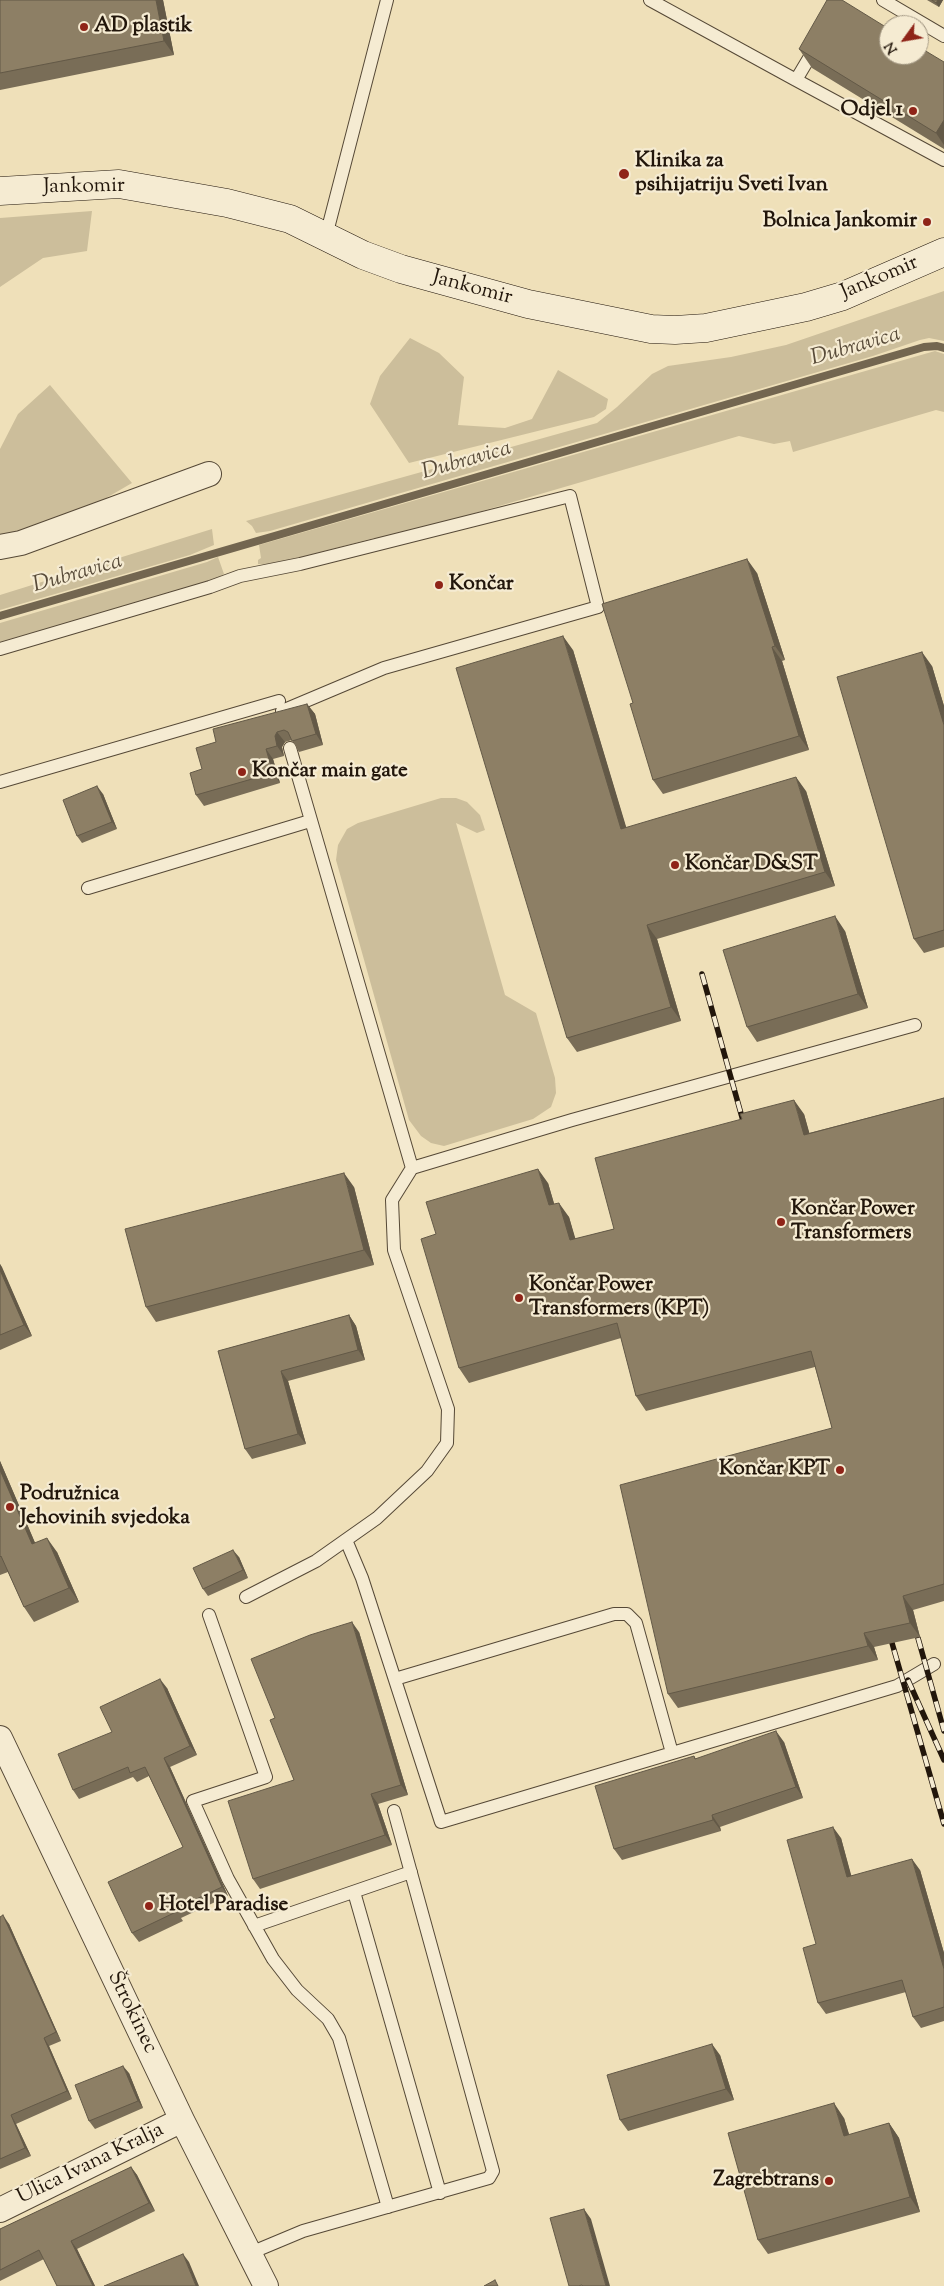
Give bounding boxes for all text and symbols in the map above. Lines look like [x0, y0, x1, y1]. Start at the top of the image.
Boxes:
place label: AD plastik [94, 14, 192, 40]
north arrow [879, 15, 929, 65]
marker: AD plastik [78, 21, 90, 33]
text: N [881, 37, 904, 57]
place label: Odjel 1 [840, 98, 903, 124]
marker: Odjel 1 [907, 105, 919, 117]
place label: Klinika za psihijatriju Sveti Ivan [635, 149, 828, 199]
marker: Klinika za psihijatriju Sveti Ivan [617, 167, 631, 181]
street label: Jankomir [43, 175, 125, 201]
place label: Bolnica Jankomir [763, 209, 917, 235]
marker: Bolnica Jankomir [921, 216, 933, 228]
street label: Jankomir [837, 251, 923, 307]
street label: Jankomir [429, 266, 515, 312]
water label: Dubravica [808, 323, 904, 373]
water label: Dubravica [419, 437, 515, 487]
water label: Dubravica [30, 550, 126, 600]
place label: Končar [449, 572, 514, 598]
marker: Končar [433, 579, 445, 591]
place label: Končar main gate [252, 759, 408, 785]
marker: Končar main gate [236, 766, 248, 778]
place label: Končar D&ST [685, 852, 818, 878]
marker: Končar D&ST [669, 859, 681, 871]
place label: Končar Power Transformers [791, 1197, 915, 1247]
marker: Končar Power Transformers [775, 1216, 787, 1228]
place label: Končar Power Transformers (KPT) [529, 1273, 709, 1323]
marker: Končar Power Transformers (KPT) [513, 1292, 525, 1304]
place label: Končar KPT [719, 1457, 830, 1483]
marker: Končar KPT [834, 1464, 846, 1476]
place label: Podružnica Jehovinih svjedoka [20, 1482, 190, 1532]
marker: Podružnica Jehovinih svjedoka [4, 1501, 16, 1513]
place label: Hotel Paradise [159, 1893, 288, 1919]
marker: Hotel Paradise [143, 1900, 155, 1912]
street label: Štrokinec [100, 1968, 162, 2058]
street label: Ulica Ivana Kralja [13, 2119, 169, 2211]
place label: Zagrebtrans [713, 2168, 819, 2194]
marker: Zagrebtrans [823, 2175, 835, 2187]

